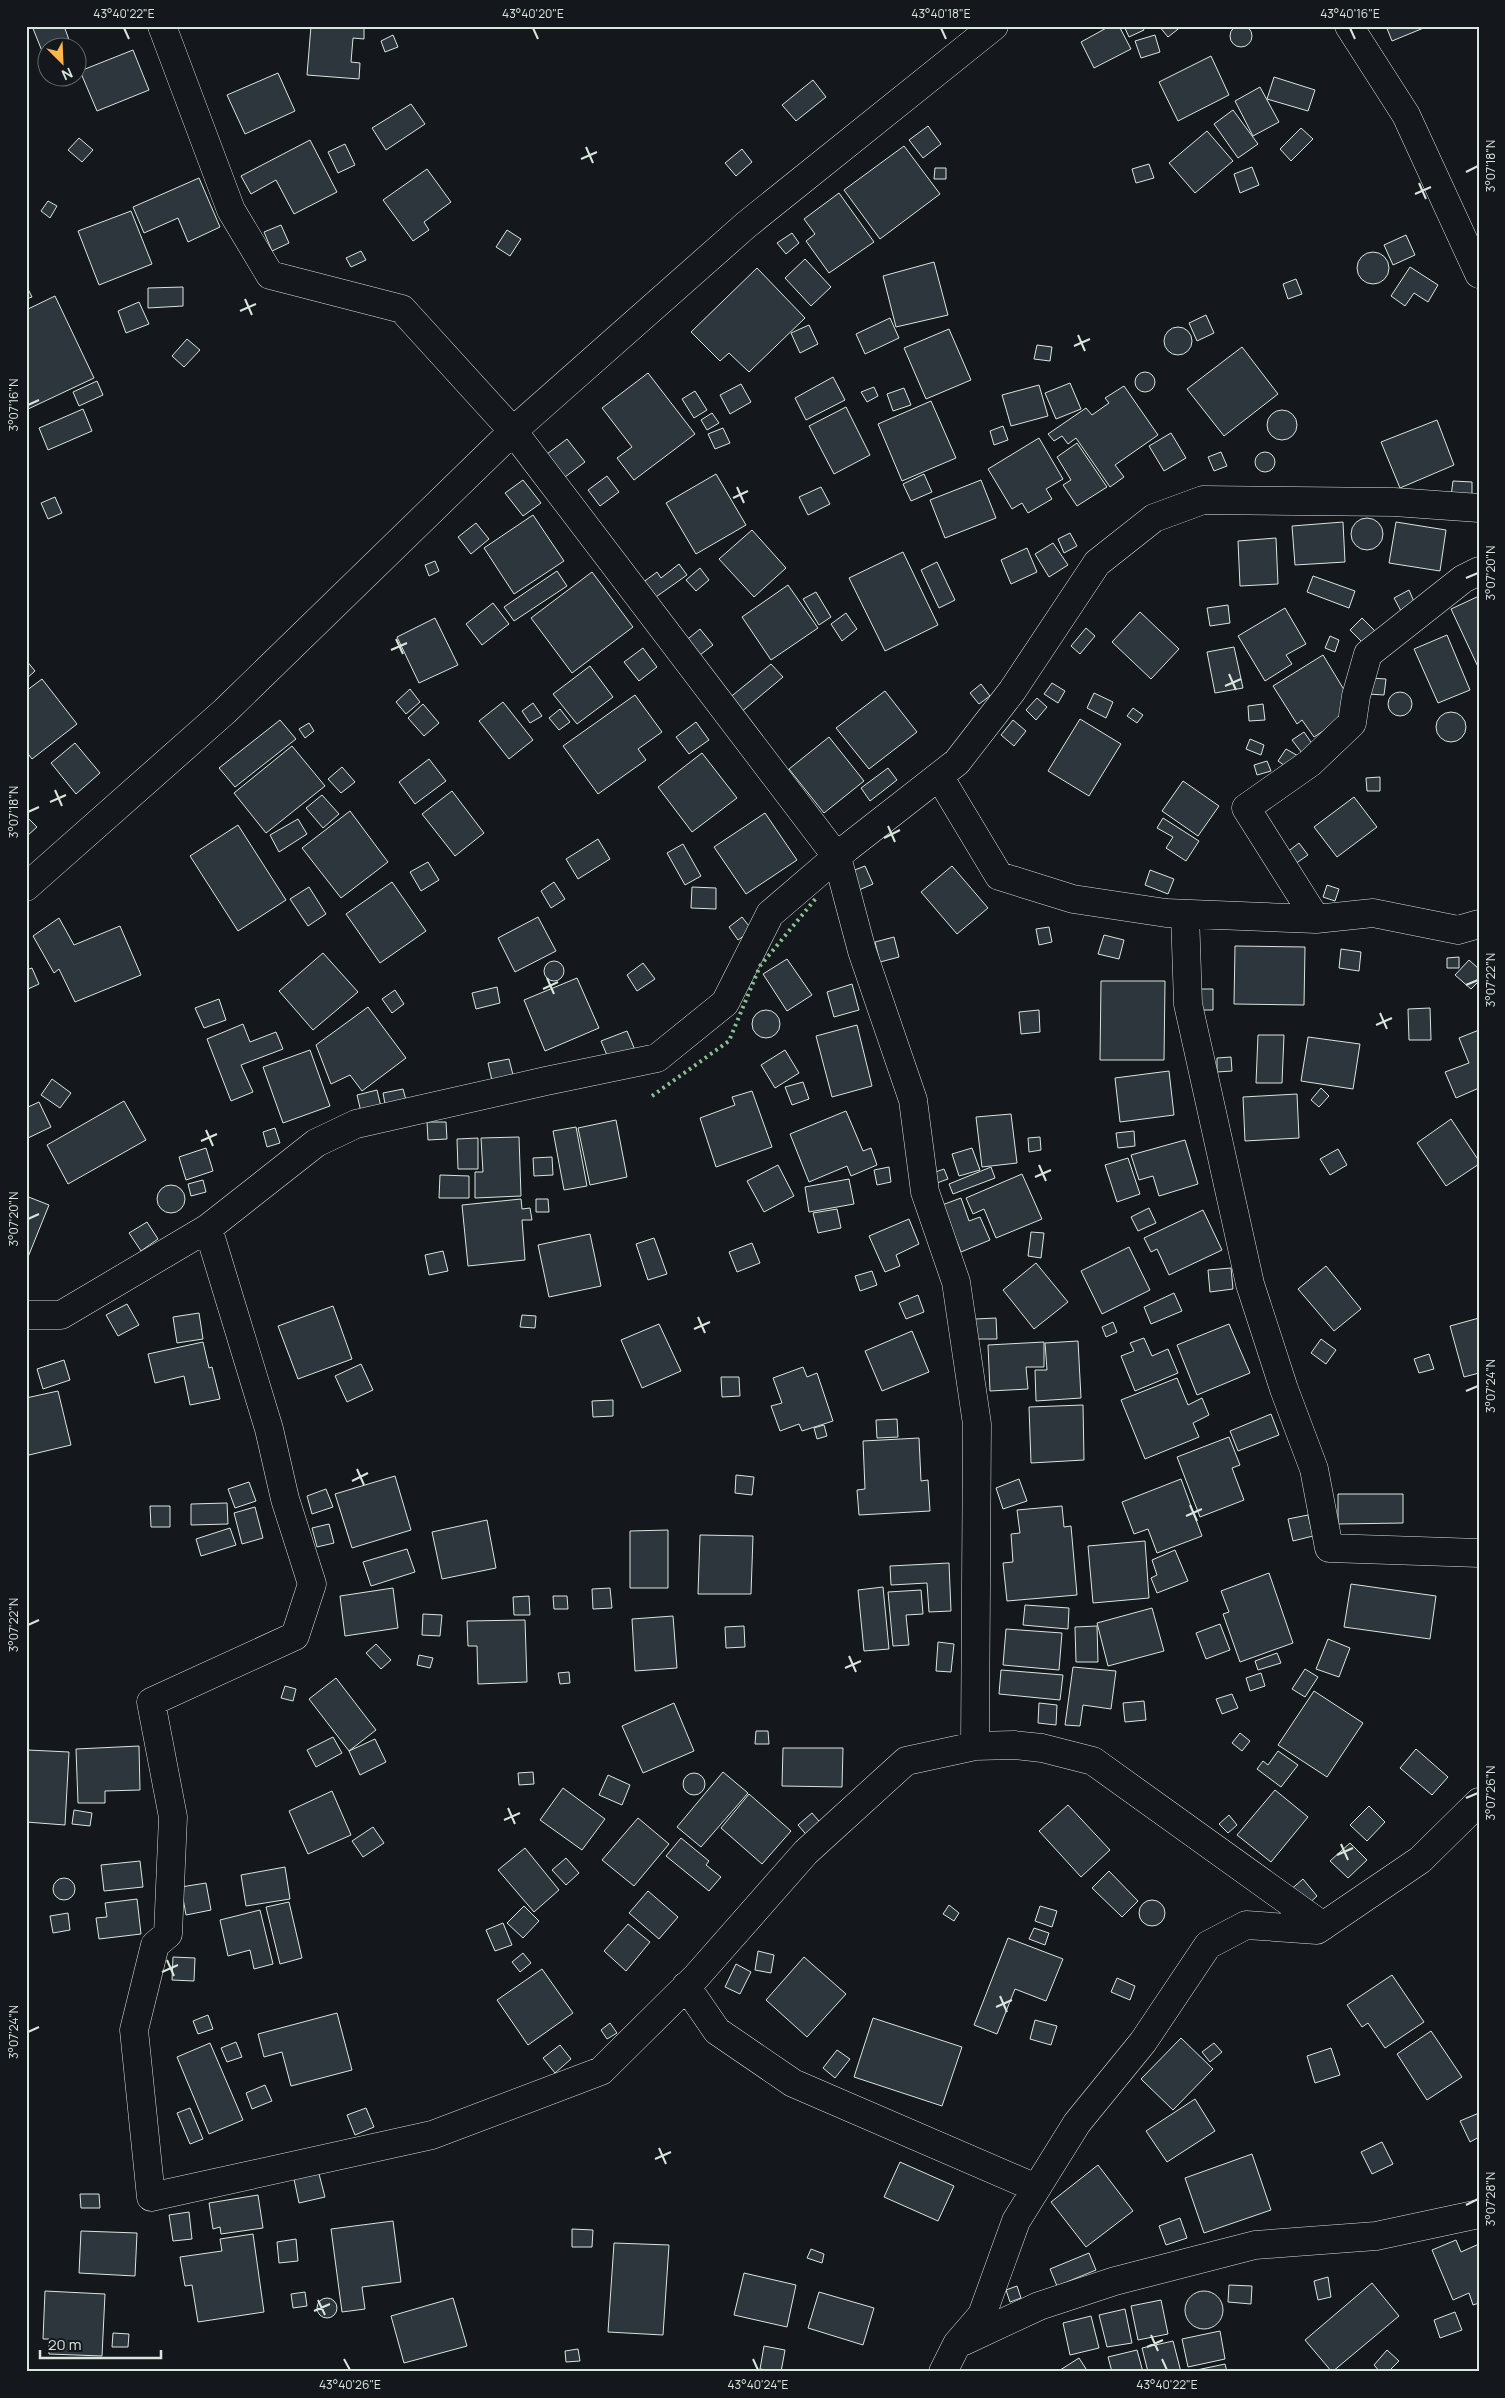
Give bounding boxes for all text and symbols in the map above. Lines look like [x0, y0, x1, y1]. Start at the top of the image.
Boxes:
text: 43°40'22"E [93, 5, 155, 22]
text: 43°40'20"E [502, 5, 564, 22]
text: 43°40'18"E [911, 5, 971, 22]
text: 43°40'16"E [1320, 5, 1380, 22]
north arrow [38, 38, 88, 88]
text: N [59, 64, 76, 85]
text: 3°07'18"N [1482, 140, 1499, 192]
text: 3°07'16"N [5, 379, 22, 432]
text: 3°07'20"N [1482, 545, 1499, 601]
text: 3°07'18"N [5, 786, 22, 838]
text: 3°07'22"N [1482, 953, 1499, 1007]
text: 3°07'20"N [5, 1191, 22, 1247]
text: 3°07'24"N [1482, 1359, 1499, 1413]
text: 3°07'22"N [5, 1598, 22, 1652]
text: 3°07'26"N [1482, 1765, 1499, 1821]
text: 3°07'24"N [5, 2005, 22, 2059]
text: 3°07'28"N [1482, 2172, 1499, 2226]
scale bar [40, 2328, 161, 2360]
text: 20 m [48, 2334, 81, 2355]
text: 43°40'26"E [319, 2376, 381, 2393]
text: 43°40'24"E [728, 2376, 789, 2393]
text: 43°40'22"E [1136, 2376, 1198, 2393]

